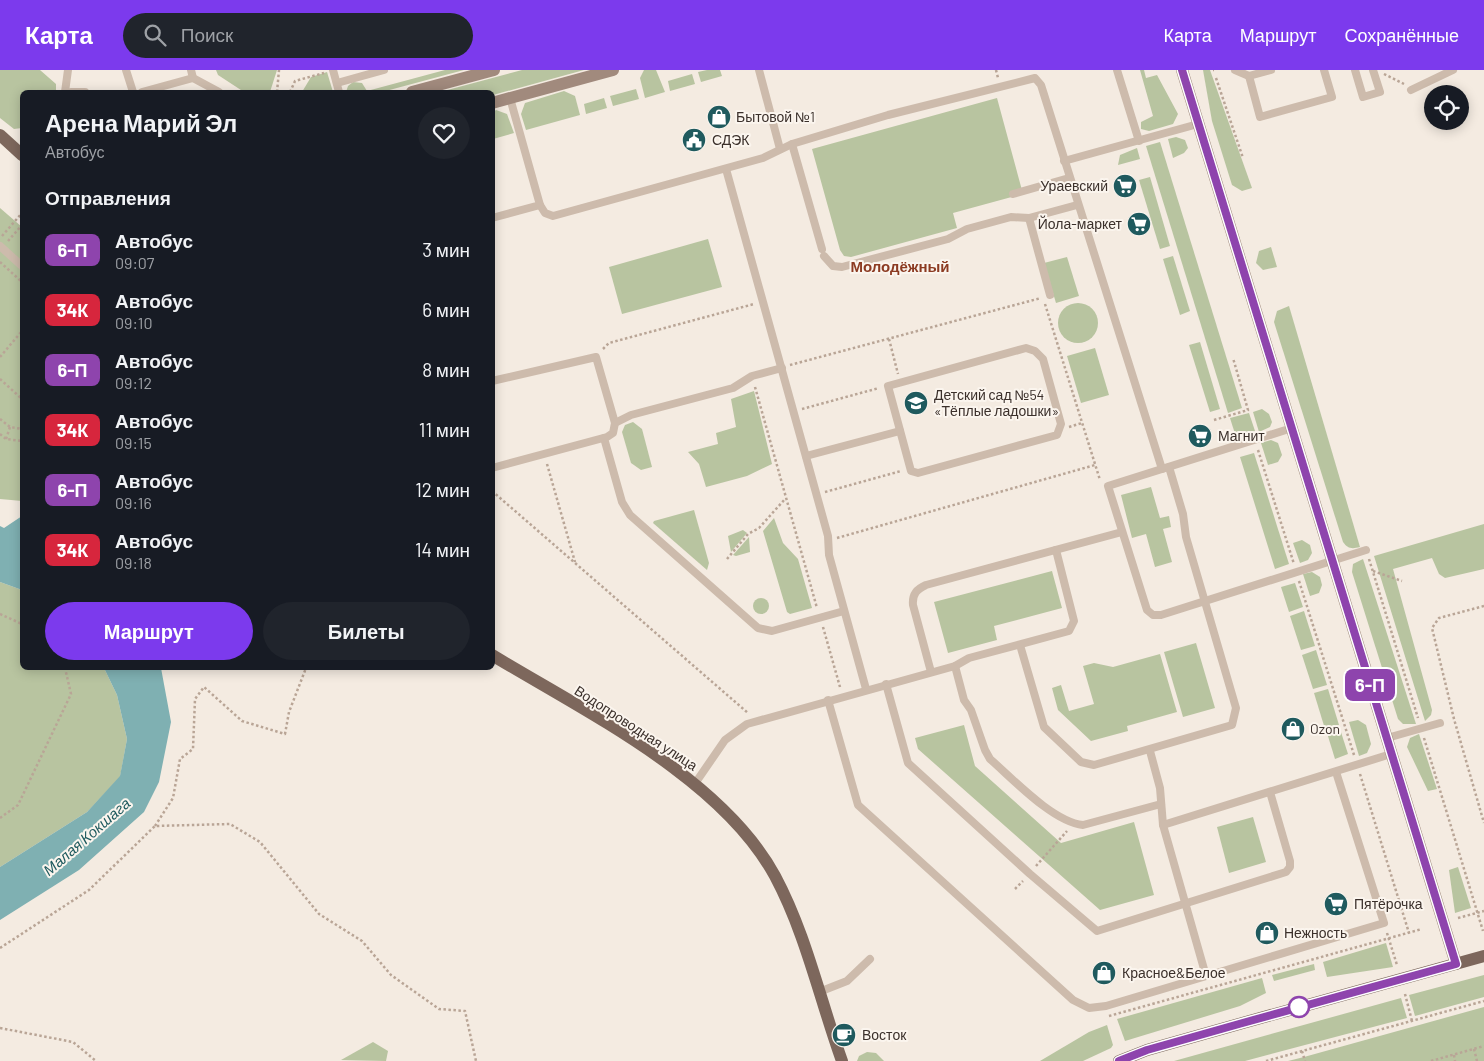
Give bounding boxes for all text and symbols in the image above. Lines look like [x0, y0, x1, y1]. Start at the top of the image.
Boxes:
search box [123, 13, 473, 58]
text: Карта [25, 20, 93, 49]
icon: search [141, 21, 169, 49]
text: Поиск [181, 23, 233, 46]
text: Карта [1164, 24, 1212, 46]
text: Маршрут [1240, 24, 1316, 46]
text: Сохранённые [1344, 24, 1459, 46]
map controls [1424, 85, 1469, 130]
button: locate [1424, 85, 1469, 130]
shop icon: Бытовой №1 [706, 104, 732, 130]
button: heart [418, 107, 470, 159]
text: Арена Марий Эл [45, 108, 237, 137]
place label: Бытовой №1 [736, 108, 815, 125]
public building icon: СДЭК [681, 127, 707, 153]
place label: СДЭК [712, 131, 750, 148]
text: Автобус [45, 142, 105, 161]
supermarket icon: Ураевский [1112, 173, 1138, 199]
place label: Ураевский [1040, 177, 1108, 194]
text: Отправления [45, 186, 171, 209]
supermarket icon: Йола-маркет [1126, 211, 1152, 237]
place label: Йола-маркет [1038, 215, 1123, 232]
text: Автобус [115, 229, 193, 252]
text: 3 мин [422, 238, 470, 261]
text: 6-П [58, 239, 87, 261]
text: 09:07 [115, 253, 154, 272]
district label: Молодёжный [850, 257, 950, 275]
text: Автобус [115, 289, 193, 312]
text: 6 мин [422, 298, 470, 321]
text: 34К [57, 299, 88, 321]
text: 09:10 [115, 313, 152, 332]
text: Автобус [115, 349, 193, 372]
text: 8 мин [422, 358, 470, 381]
text: 6-П [58, 359, 87, 381]
text: 09:12 [115, 373, 152, 392]
place label: Детский сад №54 «Тёплые ладошки» [934, 386, 1059, 419]
school or university icon: Детский сад №54 «Тёплые ладошки» [903, 390, 929, 416]
text: Автобус [115, 409, 193, 432]
text: 11 мин [419, 418, 470, 441]
text: 34К [57, 419, 88, 441]
supermarket icon: Магнит [1187, 423, 1213, 449]
place label: Магнит [1218, 427, 1265, 444]
text: 09:15 [115, 433, 152, 452]
text: Автобус [115, 469, 193, 492]
text: 12 мин [415, 478, 470, 501]
text: 6-П [58, 479, 87, 501]
text: 09:16 [115, 493, 152, 512]
text: Автобус [115, 529, 193, 552]
text: 14 мин [415, 538, 470, 561]
text: 34К [57, 539, 88, 561]
text: 09:18 [115, 553, 152, 572]
button: Маршрут [45, 602, 253, 660]
button: Билеты [263, 602, 470, 660]
line badge: 6-П [1341, 669, 1399, 701]
text: 6-П [1355, 674, 1385, 696]
street label: Водопроводная улица [572, 681, 701, 774]
shop icon: Ozon [1280, 716, 1306, 742]
place label: Ozon [1310, 720, 1340, 737]
water label: Малая Кокшага [39, 794, 133, 879]
supermarket icon: Пятёрочка [1323, 891, 1349, 917]
place label: Пятёрочка [1354, 895, 1423, 912]
shop icon: Нежность [1254, 920, 1280, 946]
place label: Нежность [1284, 924, 1347, 941]
shop icon: Красное&Белое [1091, 960, 1117, 986]
place label: Красное&Белое [1122, 964, 1226, 981]
unlabelled marker [1288, 996, 1310, 1018]
cafe icon: Восток [831, 1022, 857, 1048]
place label: Восток [862, 1026, 907, 1043]

